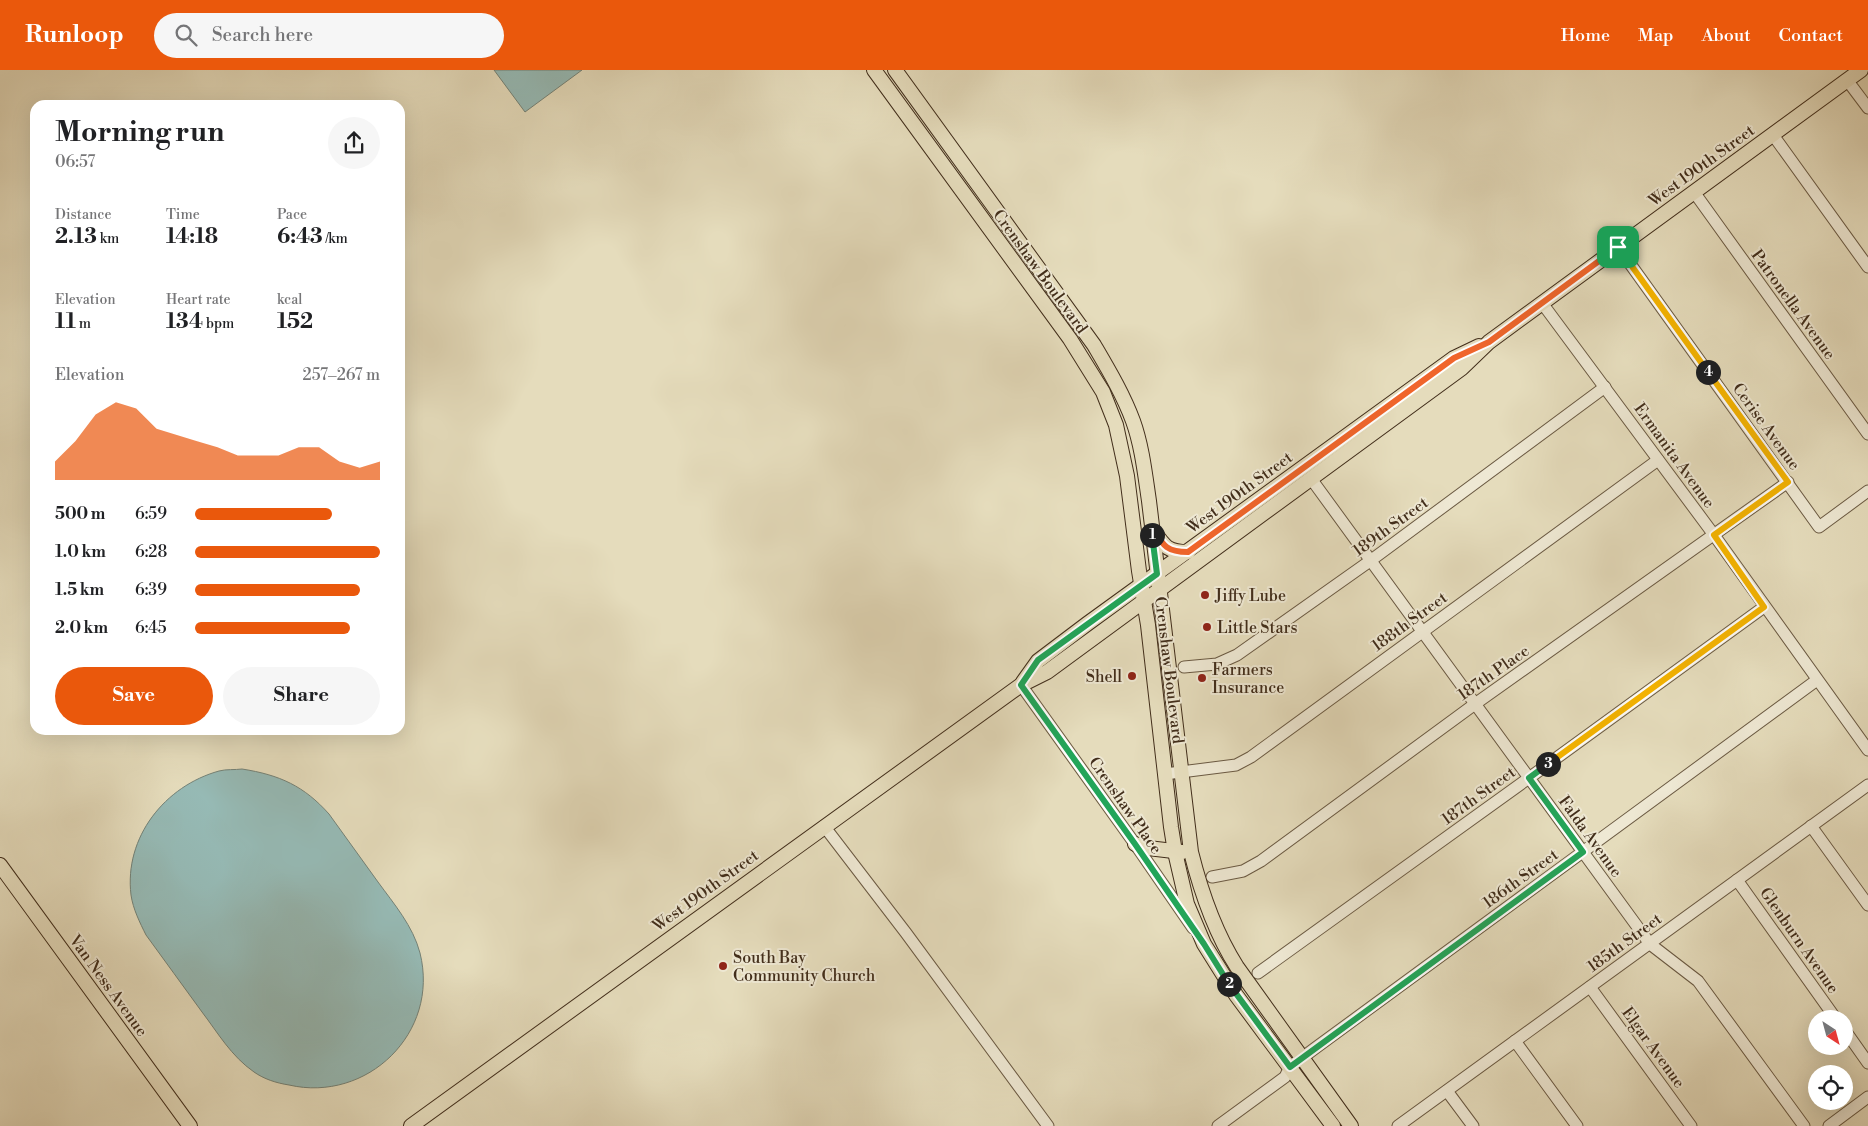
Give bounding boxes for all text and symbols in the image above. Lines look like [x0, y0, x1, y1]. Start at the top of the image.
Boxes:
search box [154, 13, 504, 58]
text: Runloop [25, 20, 124, 50]
icon: search [172, 21, 200, 49]
text: Search here [212, 23, 313, 47]
text: Home [1561, 24, 1610, 47]
text: Map [1638, 24, 1674, 47]
text: About [1702, 24, 1751, 47]
text: Contact [1779, 24, 1843, 47]
text: Morning run [55, 115, 224, 150]
button: share [328, 117, 380, 169]
street label: West 190th Street [1644, 120, 1759, 212]
text: 06:57 [55, 152, 95, 172]
text: Distance [55, 206, 112, 224]
text: Time [166, 206, 200, 224]
text: Pace [277, 206, 307, 224]
street label: Crenshaw Boulevard [989, 206, 1092, 337]
text: 2.13 [55, 224, 97, 250]
text: 14:18 [166, 224, 218, 250]
text: 6:43 [277, 224, 323, 250]
pin [1597, 226, 1639, 268]
text: km [97, 230, 119, 248]
text: /km [323, 230, 348, 248]
icon: arrive [1604, 233, 1632, 261]
street label: Patronella Avenue [1747, 246, 1840, 363]
text: Elevation [55, 291, 116, 309]
text: Heart rate [166, 291, 231, 309]
text: kcal [277, 291, 302, 309]
text: 11 [55, 309, 76, 335]
text: 134 [166, 309, 203, 335]
text: 152 [277, 309, 313, 335]
text: m [76, 315, 91, 333]
text: bpm [203, 315, 234, 333]
pin: 4 [1696, 360, 1720, 384]
text: 4 [1704, 363, 1713, 381]
text: Elevation [55, 365, 124, 385]
text: 257–267 m [303, 365, 380, 385]
street label: Cerise Avenue [1728, 379, 1804, 474]
street label: Ermanita Avenue [1629, 399, 1719, 512]
street label: West 190th Street [1182, 447, 1297, 539]
street label: 189th Street [1349, 493, 1432, 561]
text: 500 m [55, 504, 105, 524]
text: 6:59 [135, 504, 167, 524]
pin: 1 [1140, 522, 1164, 548]
text: 1 [1149, 526, 1156, 544]
text: 1.0 km [55, 542, 106, 562]
text: 6:28 [135, 542, 167, 562]
text: 1.5 km [55, 580, 104, 600]
text: 6:39 [135, 580, 167, 600]
place label: Jiffy Lube [1214, 586, 1286, 606]
street label: 188th Street [1368, 588, 1451, 656]
marker: Jiffy Lube [1199, 589, 1211, 601]
street label: Crenshaw Boulevard [1150, 595, 1188, 745]
text: 2.0 km [55, 618, 108, 638]
text: 6:45 [135, 618, 167, 638]
place label: Little Stars [1217, 618, 1297, 638]
marker: Little Stars [1201, 621, 1213, 633]
street label: 187th Place [1454, 641, 1533, 705]
place label: Farmers Insurance [1212, 660, 1284, 698]
button: Save [55, 667, 213, 725]
button: Share [223, 667, 380, 725]
place label: Shell [1086, 667, 1122, 687]
marker: Shell [1126, 670, 1138, 682]
marker: Farmers Insurance [1196, 672, 1208, 684]
pin: 3 [1536, 752, 1560, 776]
street label: Crenshaw Place [1084, 753, 1166, 858]
text: 3 [1544, 755, 1553, 773]
street label: 187th Street [1438, 762, 1520, 829]
street label: Falda Avenue [1554, 792, 1626, 881]
street label: West 190th Street [648, 845, 763, 937]
street label: 186th Street [1479, 845, 1562, 913]
street label: Glenburn Avenue [1755, 884, 1843, 998]
street label: 185th Street [1583, 909, 1666, 977]
street label: Van Ness Avenue [64, 930, 152, 1040]
place label: South Bay Community Church [733, 948, 876, 986]
marker: South Bay Community Church [717, 960, 729, 972]
pin: 2 [1216, 972, 1242, 996]
text: 2 [1225, 975, 1234, 993]
street label: Elgar Avenue [1617, 1003, 1689, 1092]
north arrow [1808, 1010, 1852, 1055]
map controls [1808, 1010, 1853, 1110]
button: locate [1808, 1065, 1853, 1110]

